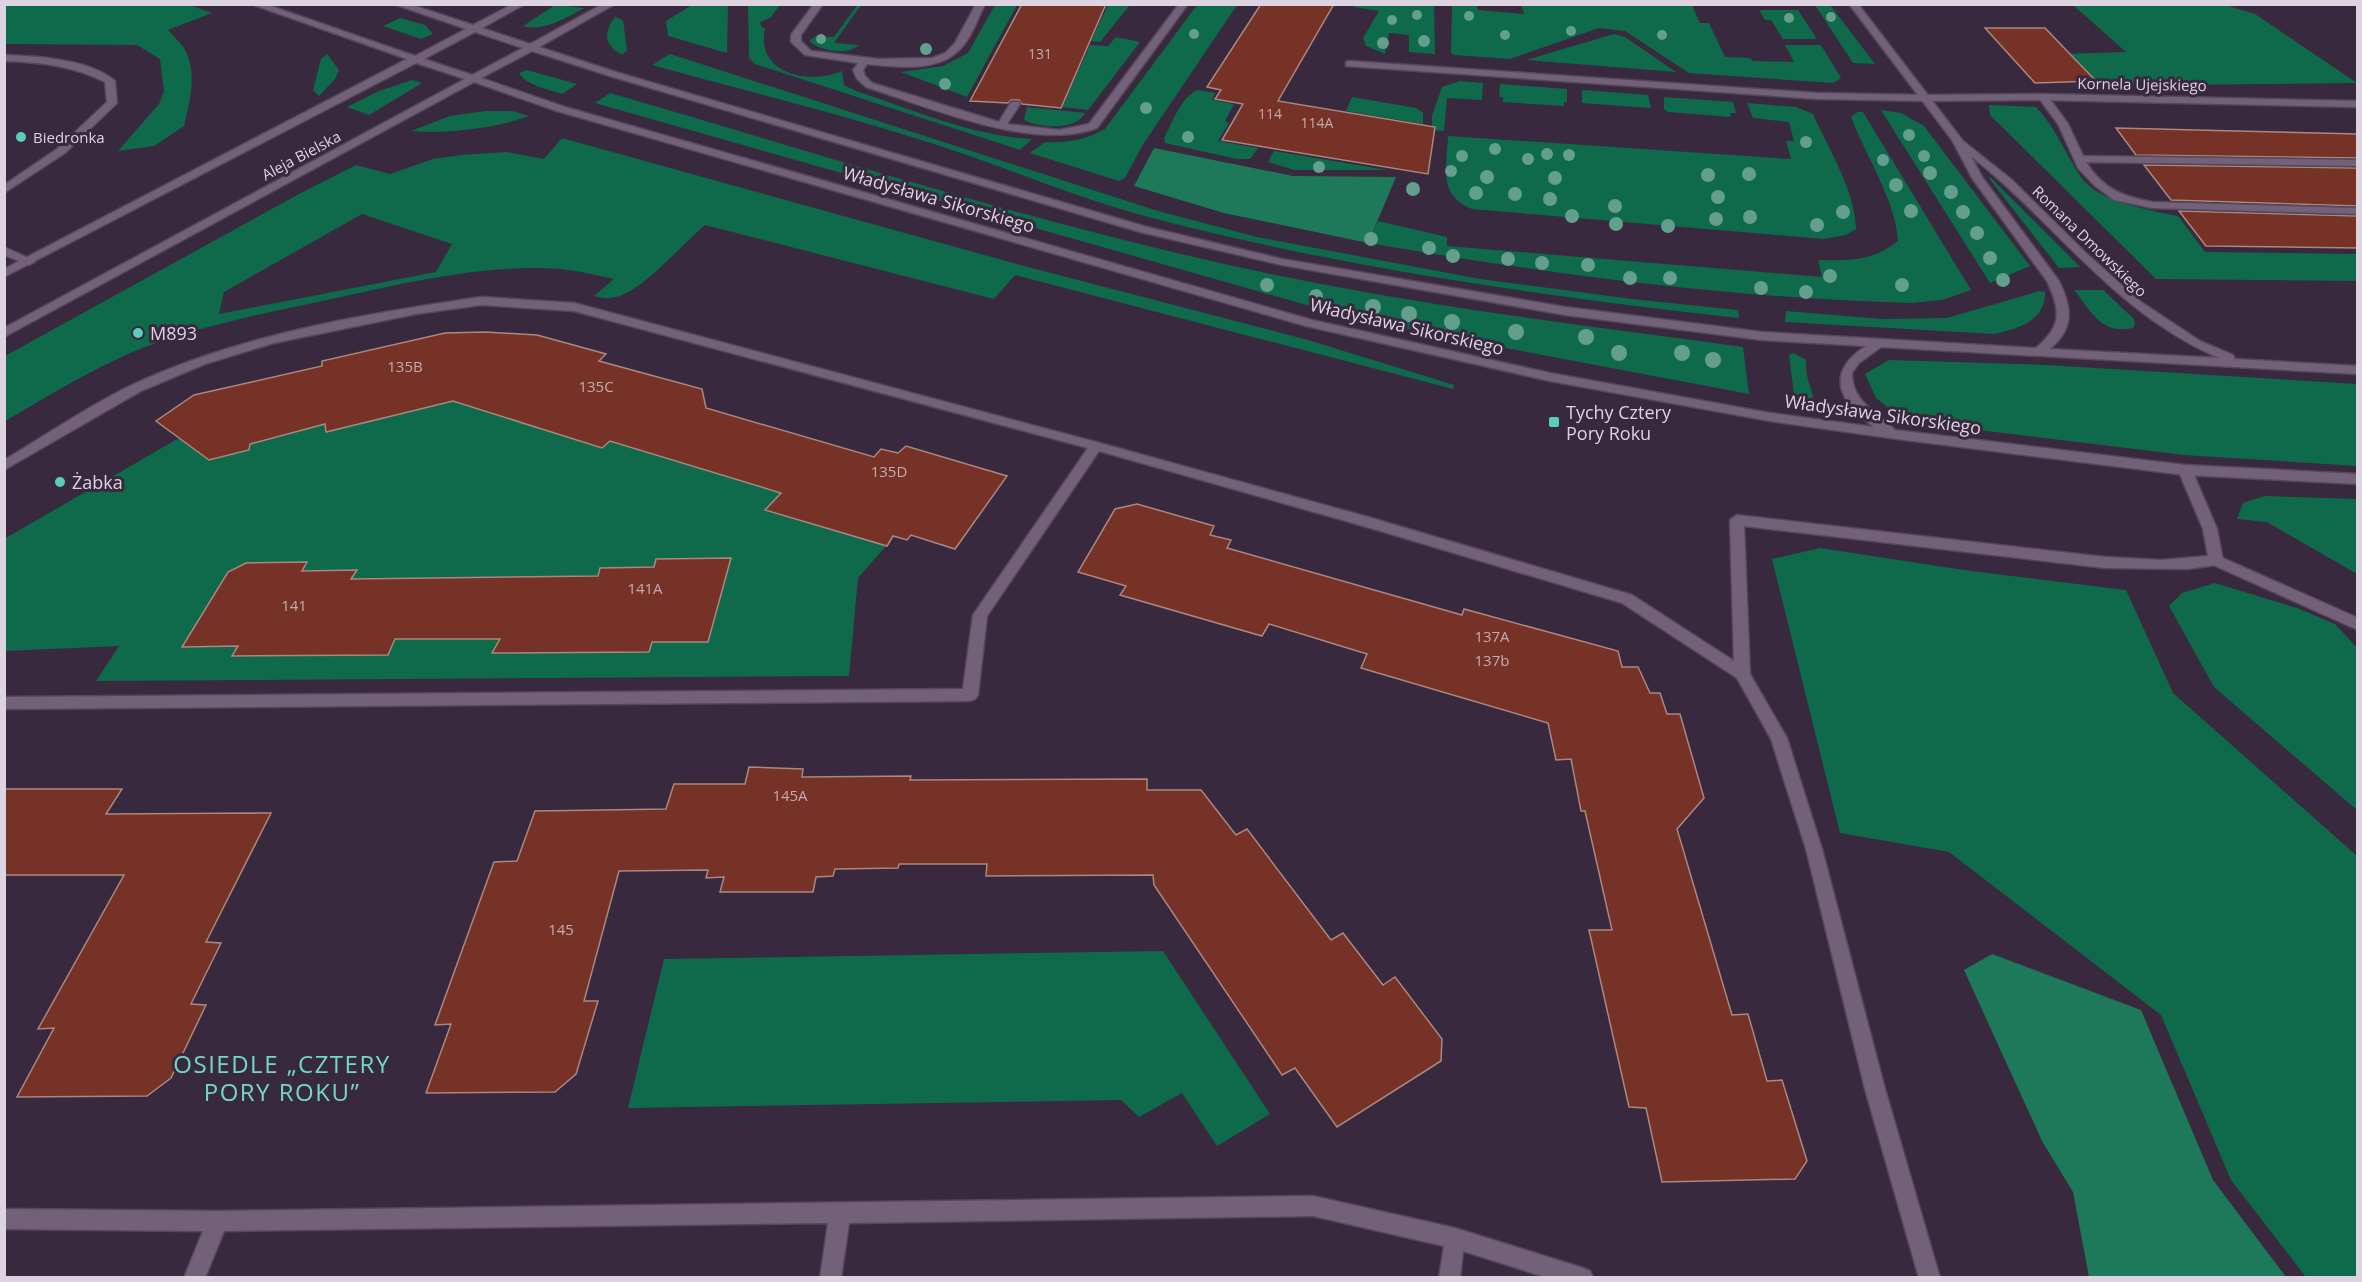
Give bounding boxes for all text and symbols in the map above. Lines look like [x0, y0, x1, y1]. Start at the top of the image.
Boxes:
house number: 131 [1028, 44, 1052, 63]
street label: Kornela Ujejskiego [2077, 73, 2207, 95]
house number: 114 [1258, 104, 1282, 123]
house number: 114A [1301, 113, 1334, 132]
street label: Aleja Bielska [258, 126, 344, 184]
place label: Biedronka [33, 127, 105, 147]
marker: Biedronka [14, 130, 28, 144]
street label: Władysława Sikorskiego [840, 160, 1038, 238]
street label: Romana Dmowskiego [2028, 181, 2152, 301]
street label: Władysława Sikorskiego [1308, 292, 1506, 360]
place label: M893 [150, 321, 197, 345]
marker: M893 [131, 326, 145, 340]
house number: 135B [387, 356, 423, 376]
house number: 135C [578, 376, 614, 396]
street label: Władysława Sikorskiego [1783, 388, 1983, 440]
place label: Tychy Cztery Pory Roku [1566, 400, 1672, 445]
marker: Tychy Cztery Pory Roku [1547, 415, 1561, 429]
house number: 135D [871, 461, 907, 481]
place label: Żabka [72, 470, 123, 494]
marker: Żabka [53, 475, 67, 489]
house number: 141A [627, 578, 663, 598]
house number: 141 [281, 595, 307, 615]
house number: 137A [1474, 626, 1510, 646]
house number: 137b [1475, 650, 1509, 670]
house number: 145A [772, 785, 808, 805]
house number: 145 [548, 919, 574, 939]
district label: OSIEDLE „CZTERY PORY ROKU” [173, 1047, 391, 1108]

